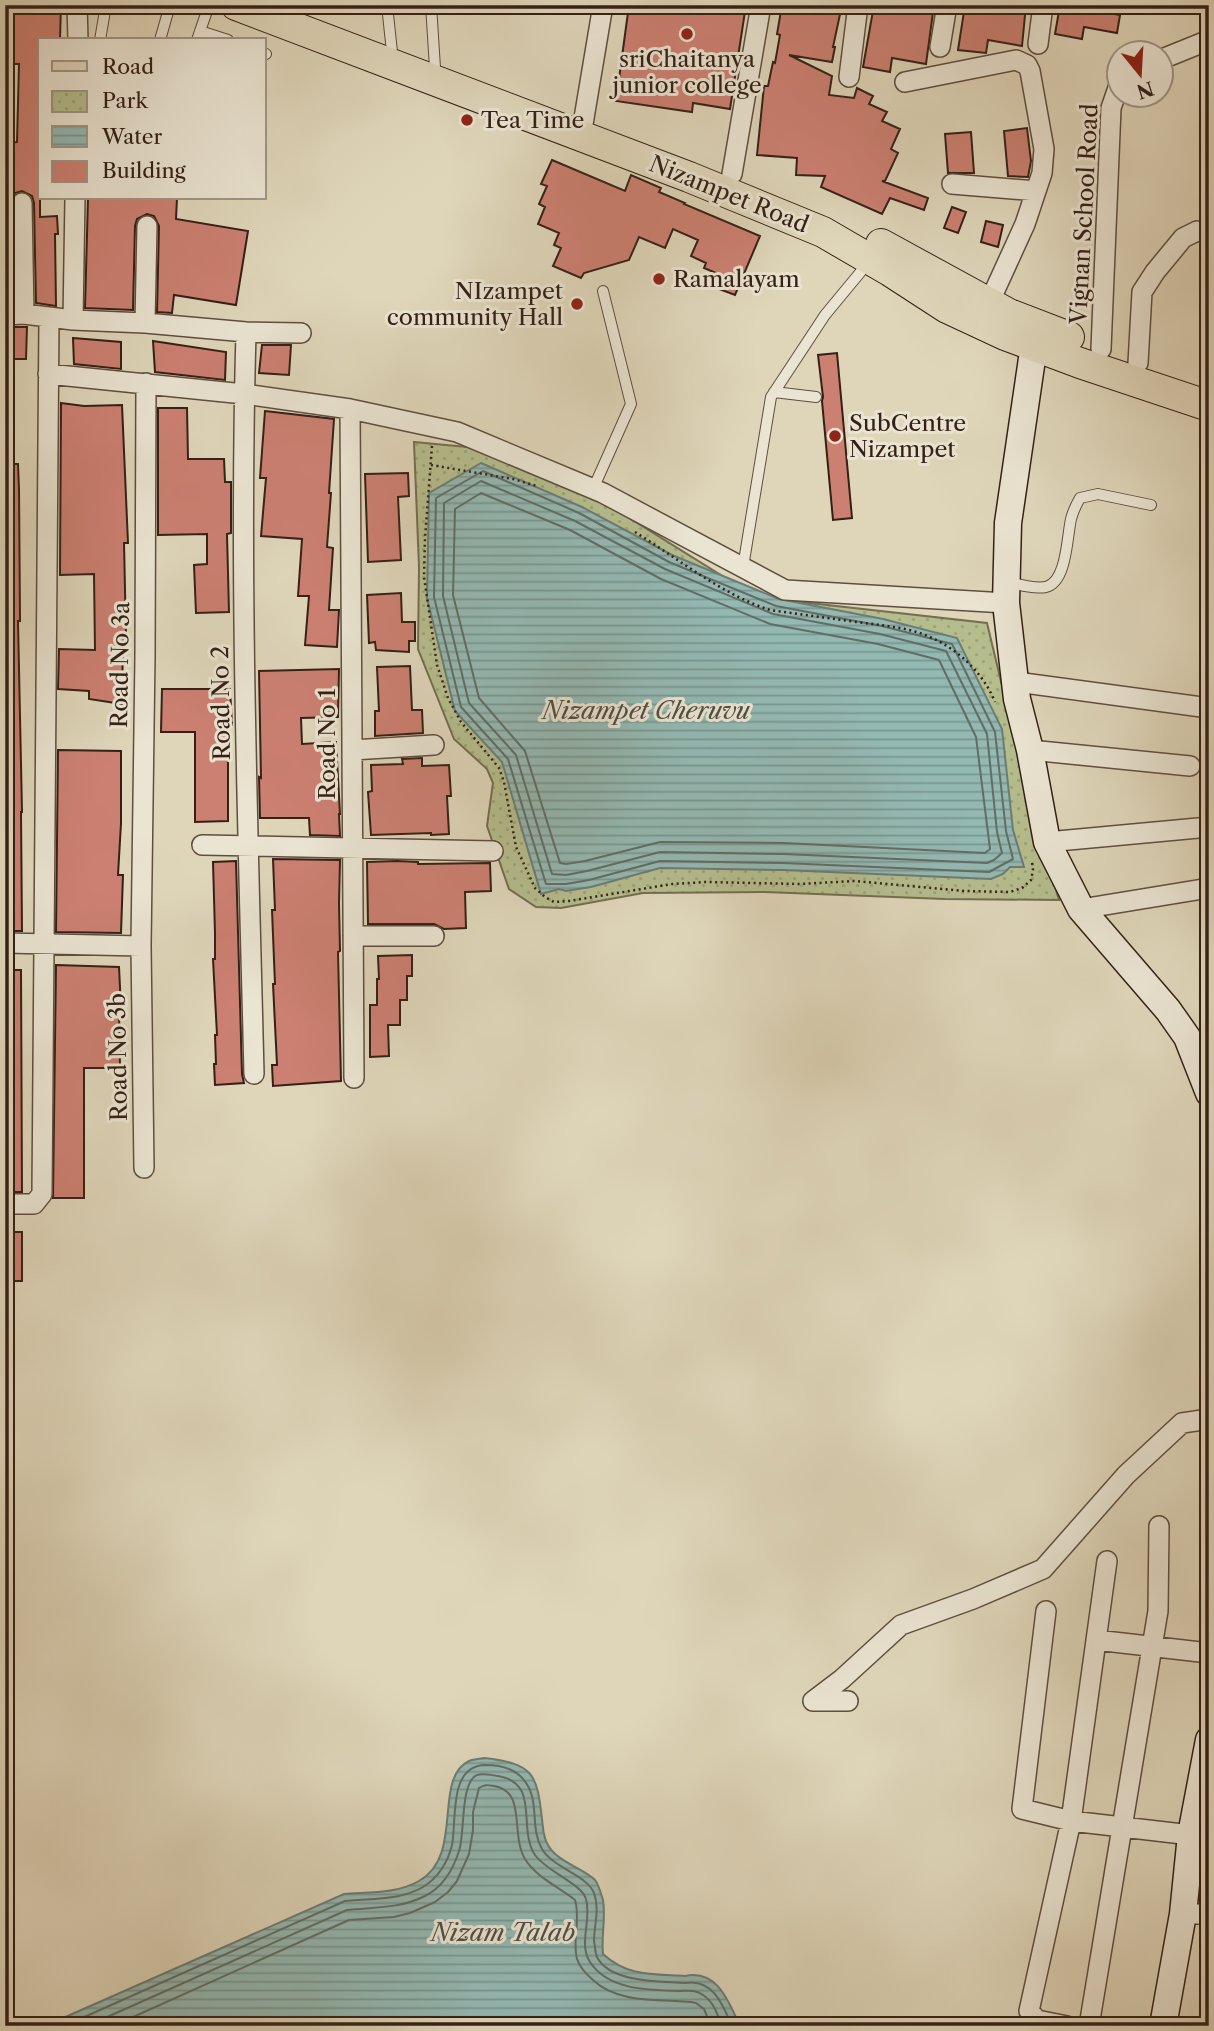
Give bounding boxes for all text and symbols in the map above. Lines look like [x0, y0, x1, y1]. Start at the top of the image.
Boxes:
marker: sriChaitanya junior college [679, 26, 695, 42]
legend [38, 38, 266, 200]
north arrow [1106, 38, 1176, 108]
place label: sriChaitanya junior college [608, 45, 762, 99]
text: Road [102, 54, 154, 79]
text: N [1134, 76, 1157, 103]
text: Park [102, 88, 148, 113]
street label: Vignan School Road [1064, 103, 1104, 326]
place label: Tea Time [481, 106, 584, 134]
marker: Tea Time [459, 112, 475, 128]
text: Water [101, 124, 162, 149]
street label: Nizampet Road [645, 149, 813, 239]
text: Building [102, 158, 187, 183]
place label: Ramalayam [673, 265, 800, 293]
marker: Ramalayam [651, 271, 667, 287]
place label: NIzampet community Hall [387, 277, 563, 331]
marker: NIzampet community Hall [569, 296, 585, 312]
place label: SubCentre Nizampet [849, 409, 966, 463]
marker: SubCentre Nizampet [827, 428, 843, 444]
street label: Road No 3a [105, 601, 135, 728]
street label: Road No 2 [206, 645, 236, 761]
street label: Road No 1 [313, 688, 341, 800]
water label: Nizampet Cheruvu [540, 696, 751, 725]
street label: Road No 3b [103, 993, 133, 1121]
water label: Nizam Talab [429, 1918, 575, 1947]

